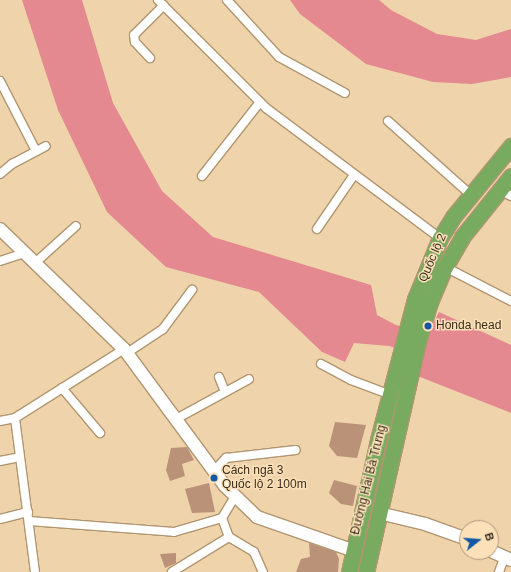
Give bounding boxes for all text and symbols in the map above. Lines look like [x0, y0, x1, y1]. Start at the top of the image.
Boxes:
street label: Quốc lộ 2 [416, 232, 450, 284]
place label: Honda head [436, 319, 501, 333]
marker: Honda head [423, 321, 433, 331]
street label: Đường Hai Bà Trưng [348, 424, 390, 536]
place label: Cách ngã 3 Quốc lộ 2 100m [222, 464, 307, 492]
marker: Cách ngã 3 Quốc lộ 2 100m [209, 473, 219, 483]
north arrow [459, 520, 499, 560]
text: B [483, 531, 496, 542]

